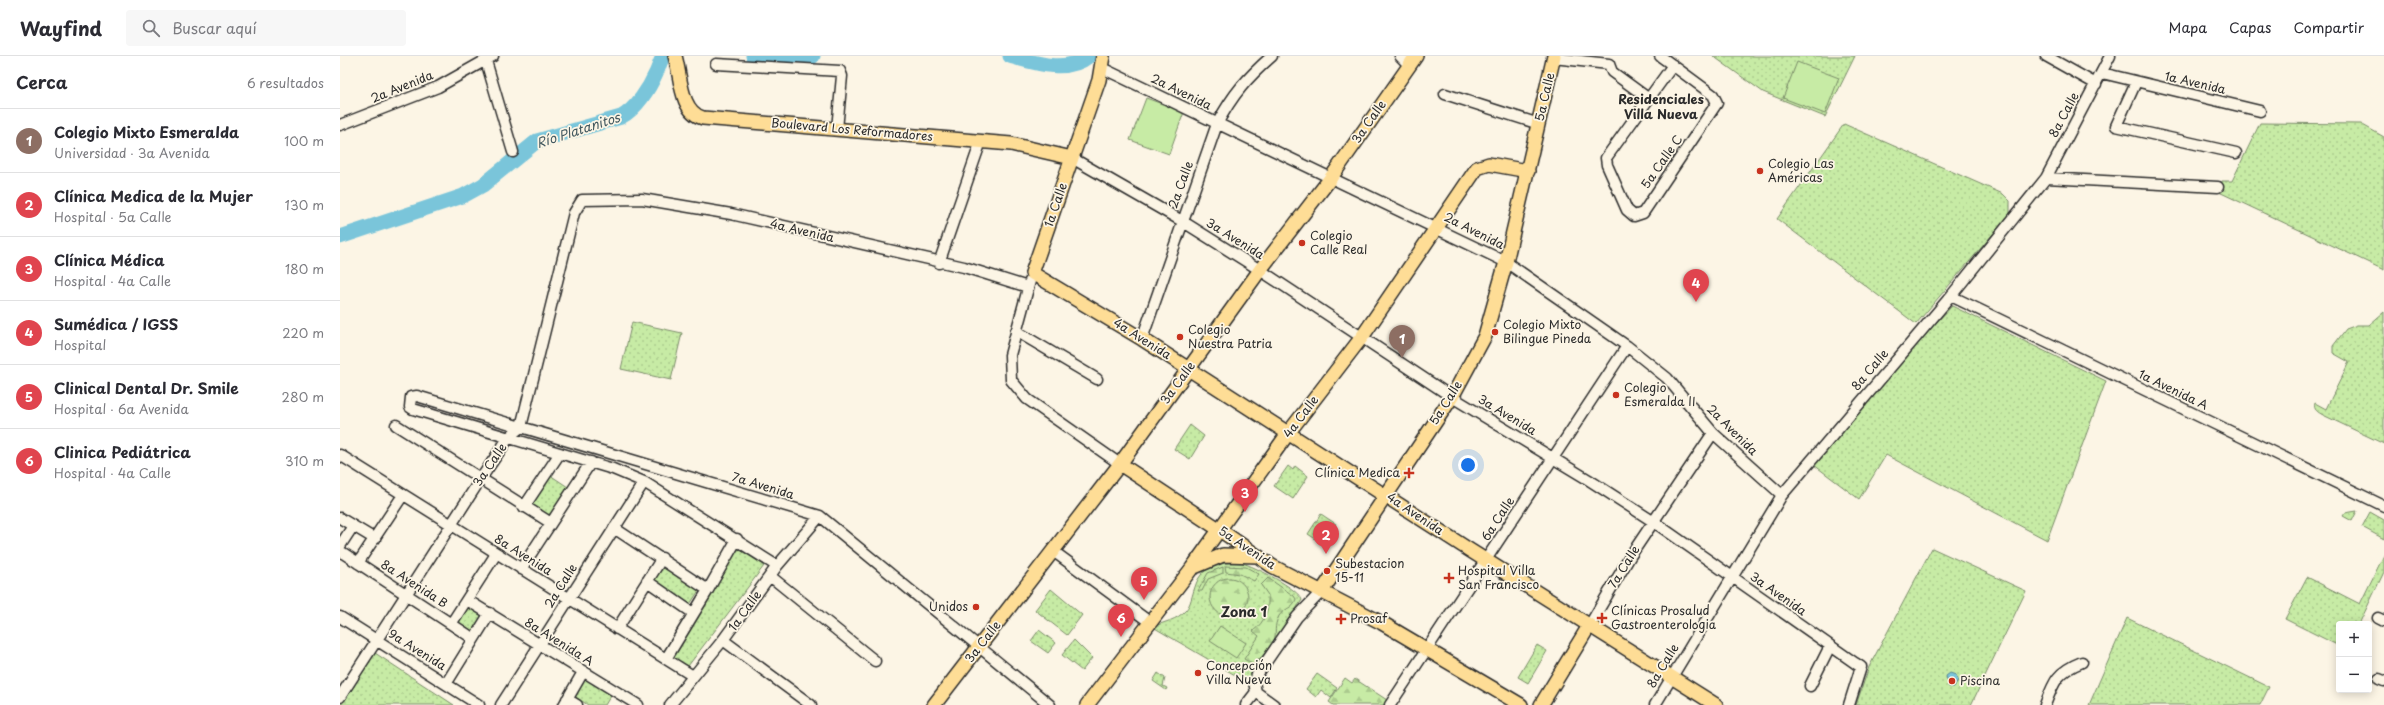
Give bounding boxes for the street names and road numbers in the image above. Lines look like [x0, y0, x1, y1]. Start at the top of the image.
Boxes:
street label: 2a Avenida [368, 65, 436, 107]
street label: 1a Avenida [2163, 66, 2228, 98]
street label: 2a Avenida [1148, 69, 1215, 114]
street label: 5a Calle [1530, 70, 1558, 123]
street label: 8a Calle [2044, 88, 2083, 140]
street label: 3a Calle [1347, 96, 1390, 147]
street label: Boulevard Los Reformadores [770, 113, 934, 145]
street label: 5a Calle C [1636, 131, 1686, 192]
street label: 2a Calle [1163, 158, 1197, 211]
street label: 1a Calle [1039, 180, 1071, 229]
street label: 2a Avenida [1441, 207, 1508, 253]
street label: 3a Avenida [1203, 213, 1268, 263]
street label: 4a Avenida [768, 214, 837, 246]
street label: 4a Avenida [1110, 313, 1175, 363]
street label: 8a Calle [1847, 344, 1892, 394]
street label: 3a Calle [1155, 357, 1199, 408]
street label: 1a Avenida A [2136, 364, 2211, 414]
street label: 5a Calle [1424, 376, 1466, 428]
street label: 3a Avenida [1475, 390, 1541, 439]
street label: 4a Calle [1278, 391, 1322, 441]
street label: 2a Avenida [1703, 400, 1763, 459]
street label: 3a Calle [468, 439, 511, 490]
street label: 7a Avenida [730, 467, 797, 503]
street label: 4a Avenida [1383, 487, 1448, 539]
street label: 6a Calle [1476, 493, 1518, 544]
street label: 5a Avenida [1215, 521, 1280, 573]
street label: 8a Avenida [491, 529, 556, 579]
street label: 7a Calle [1603, 541, 1644, 591]
street label: 8a Avenida B [378, 555, 452, 612]
street label: 2a Calle [539, 559, 581, 611]
street label: 3a Avenida [1747, 567, 1811, 620]
street label: 1a Calle [723, 586, 765, 634]
street label: 8a Avenida A [521, 613, 598, 670]
street label: 3a Calle [960, 616, 1005, 666]
street label: 9a Avenida [385, 624, 450, 674]
street label: 8a Calle [1642, 639, 1683, 691]

